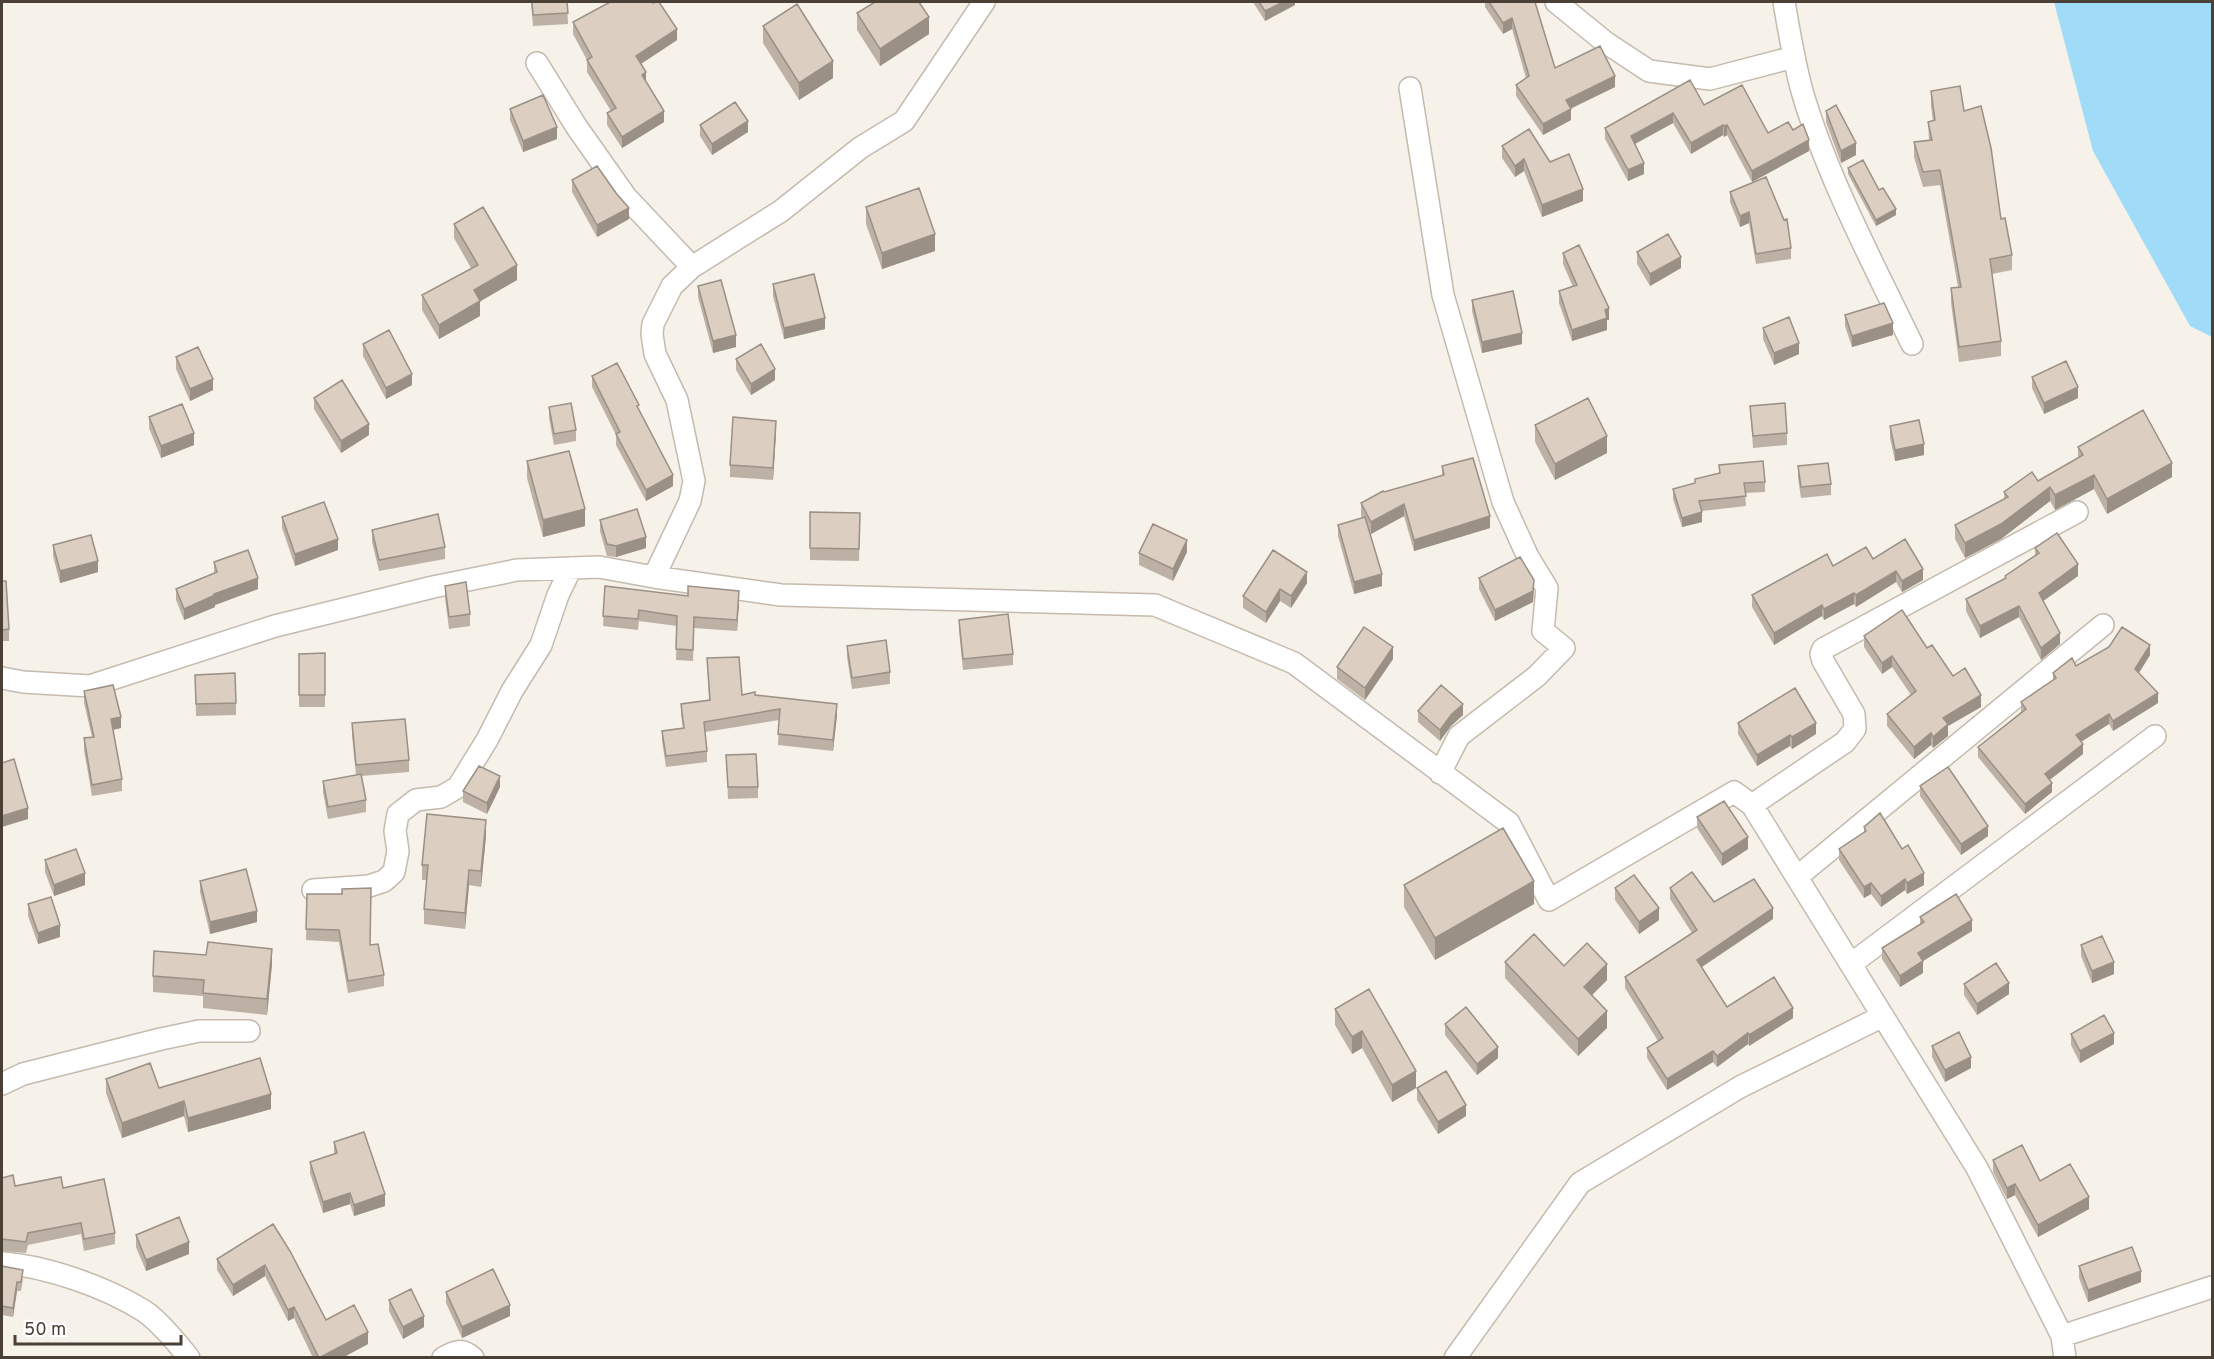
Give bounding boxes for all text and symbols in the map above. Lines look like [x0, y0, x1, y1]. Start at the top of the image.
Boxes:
scale bar [15, 1308, 182, 1346]
text: 50 m [24, 1319, 66, 1342]

